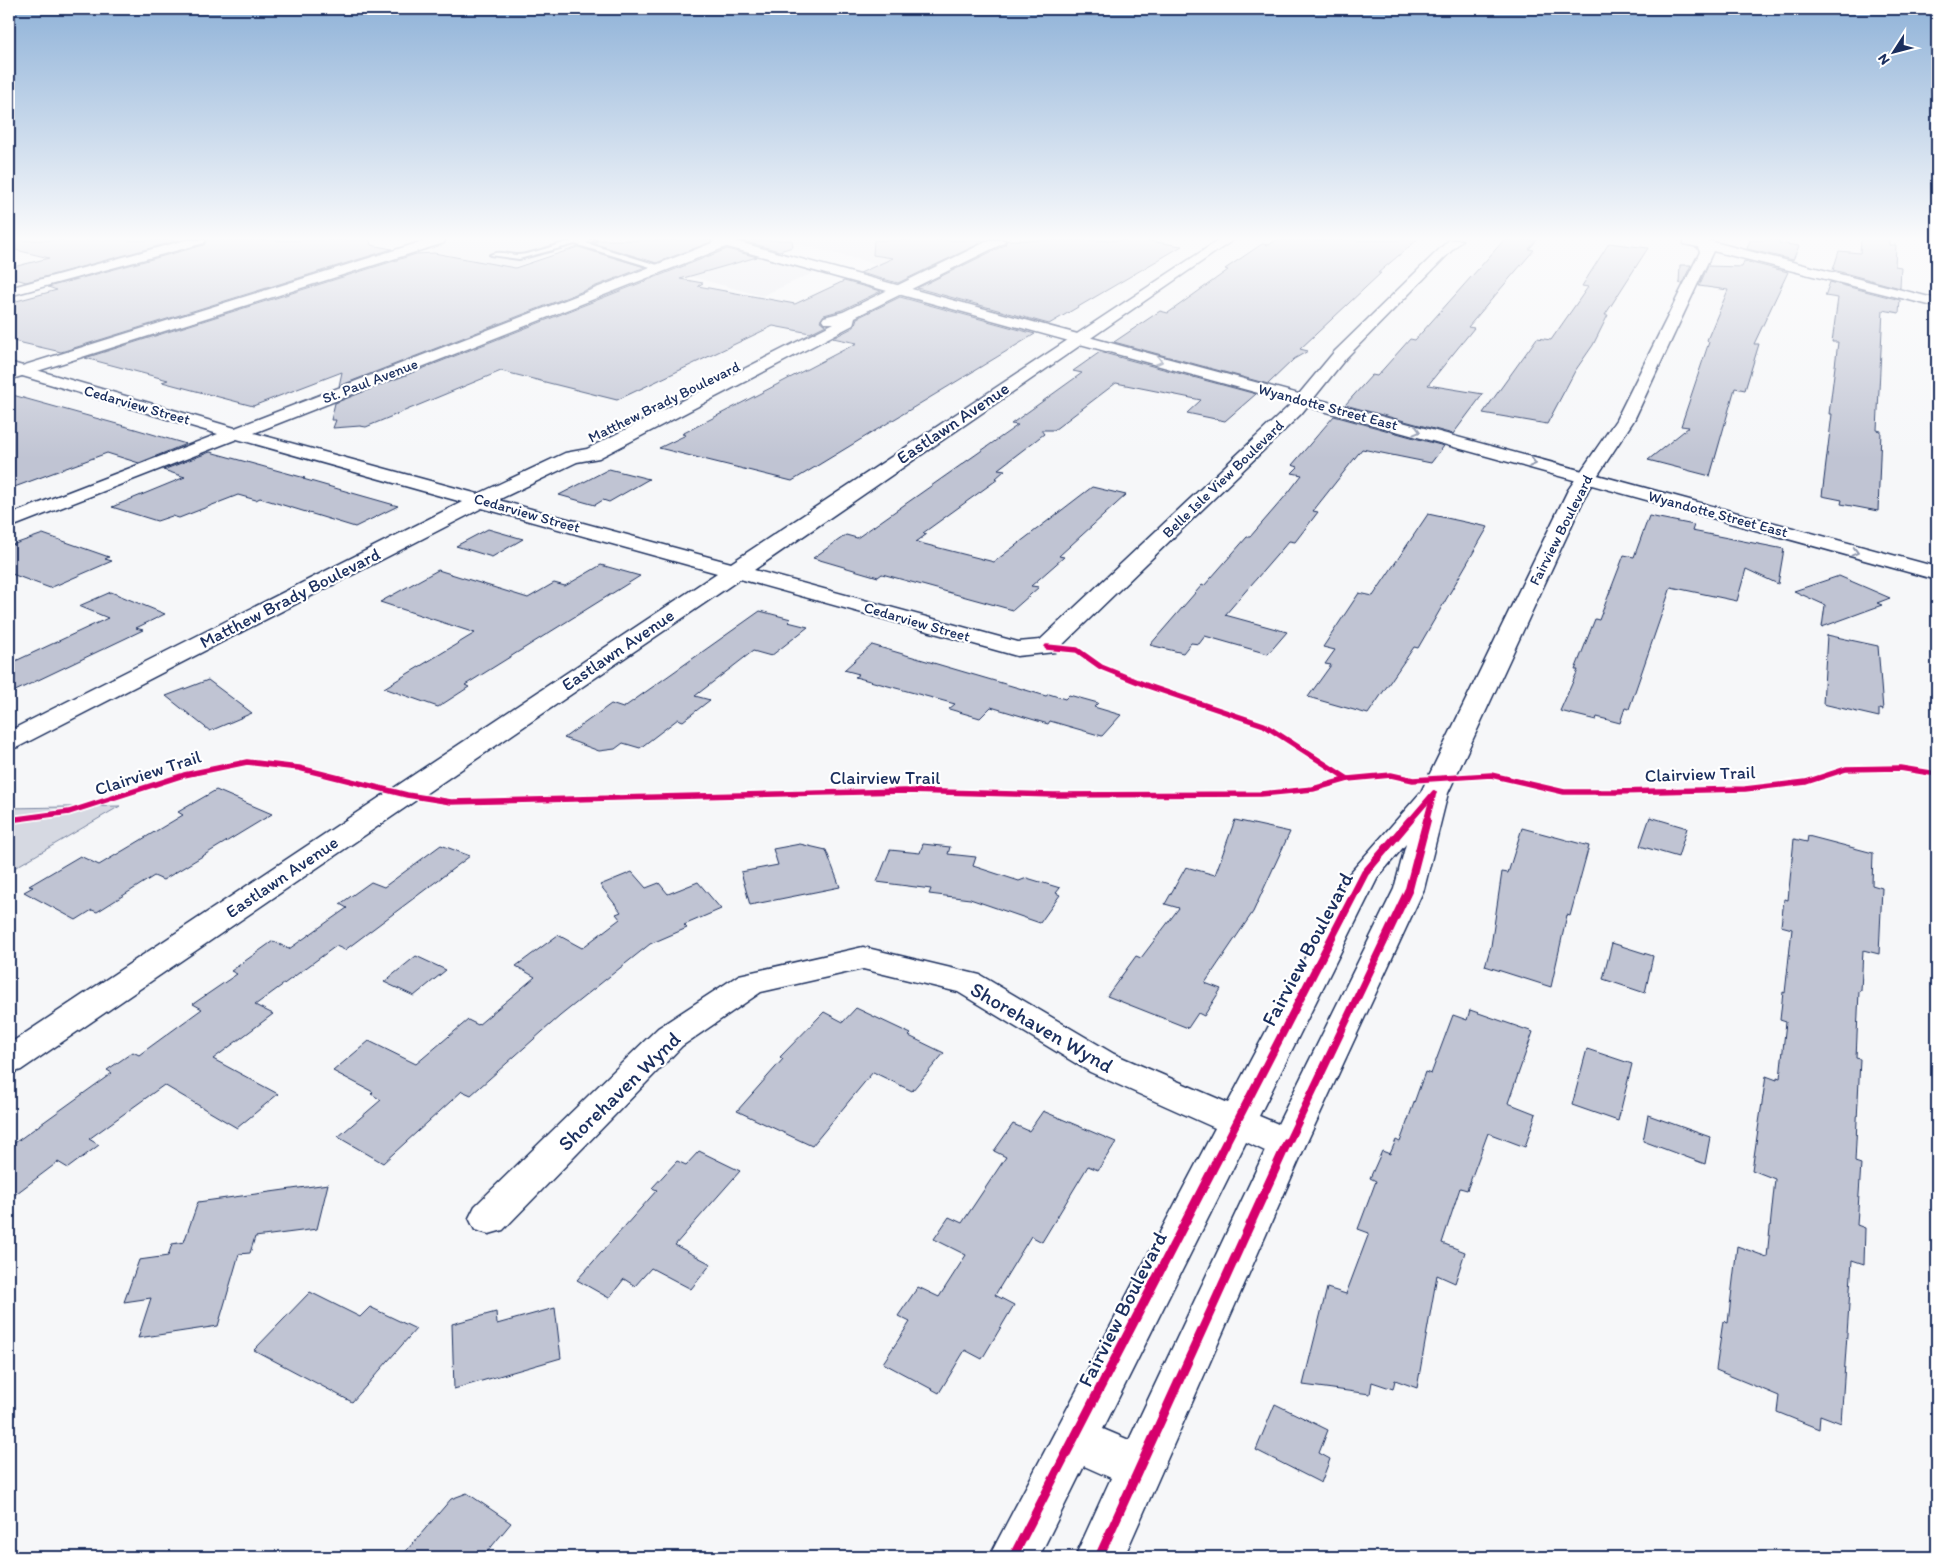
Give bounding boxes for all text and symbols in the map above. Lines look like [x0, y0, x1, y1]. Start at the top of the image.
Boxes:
north arrow [1868, 28, 1918, 78]
text: N [1874, 51, 1894, 68]
street label: St. Paul Avenue [320, 355, 420, 407]
one-way arrow [1154, 355, 1162, 365]
street label: Matthew Brady Boulevard [585, 357, 743, 447]
street label: Eastlawn Avenue [892, 377, 1014, 469]
street label: Wyandotte Street East [1256, 380, 1400, 434]
street label: Cedarview Street [82, 381, 193, 429]
street label: Belle Isle View Boulevard [1159, 416, 1287, 542]
one-way arrow [1412, 426, 1420, 436]
one-way arrow [1528, 458, 1536, 468]
street label: Fairview Boulevard [1525, 471, 1597, 588]
street label: Wyandotte Street East [1646, 487, 1790, 541]
street label: Cedarview Street [472, 489, 583, 537]
street label: Matthew Brady Boulevard [196, 543, 384, 653]
one-way arrow [1850, 546, 1858, 556]
street label: Cedarview Street [862, 598, 973, 646]
street label: Eastlawn Avenue [557, 604, 679, 696]
street label: Clairview Trail [92, 745, 204, 801]
street label: Clairview Trail [1644, 761, 1756, 787]
street label: Clairview Trail [830, 767, 940, 789]
street label: Eastlawn Avenue [221, 831, 343, 923]
street label: Fairview Boulevard [1256, 867, 1358, 1030]
street label: Shorehaven Wynd [966, 976, 1118, 1078]
street label: Shorehaven Wynd [553, 1026, 685, 1156]
street label: Fairview Boulevard [1072, 1227, 1172, 1391]

